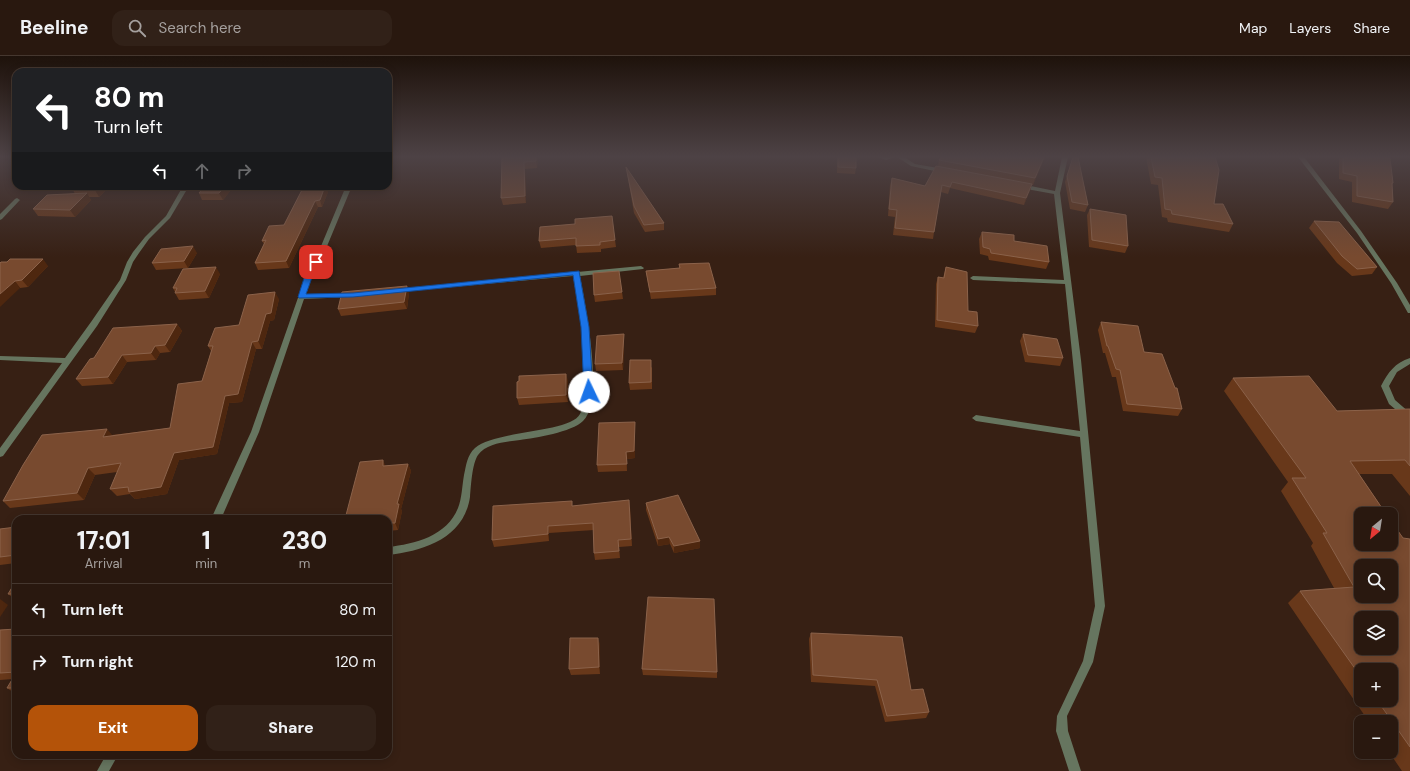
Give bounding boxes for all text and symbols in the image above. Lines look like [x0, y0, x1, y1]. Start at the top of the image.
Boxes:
search box [112, 10, 392, 46]
text: Beeline [20, 15, 88, 40]
icon: search [126, 17, 148, 39]
text: Search here [158, 18, 241, 38]
text: Map [1239, 19, 1267, 37]
text: Layers [1289, 19, 1331, 37]
text: Share [1353, 19, 1390, 37]
text: 80 m [94, 79, 164, 116]
icon: left [28, 84, 80, 136]
text: Turn left [94, 115, 163, 139]
icon: left [149, 160, 171, 182]
icon: ahead [191, 160, 213, 182]
icon: right [233, 160, 255, 182]
pin [299, 245, 333, 279]
icon: arrive [305, 251, 327, 273]
position arrow [568, 371, 610, 413]
north arrow [1354, 507, 1398, 551]
map controls [1354, 507, 1398, 759]
text: 17:01 [77, 525, 130, 556]
text: 1 [202, 525, 211, 556]
text: 230 [282, 525, 327, 556]
text: Arrival [85, 555, 123, 572]
text: min [195, 555, 217, 572]
text: m [299, 555, 310, 572]
button: search [1354, 559, 1398, 603]
icon: left [28, 599, 50, 621]
text: Turn left [62, 600, 123, 620]
text: 80 m [339, 600, 376, 620]
button: layers [1354, 611, 1398, 655]
icon: right [28, 651, 50, 673]
text: Turn right [62, 652, 133, 672]
text: 120 m [335, 652, 376, 672]
button: + [1354, 663, 1398, 707]
button: Exit [28, 705, 198, 751]
button: Share [206, 705, 376, 751]
button: − [1354, 715, 1398, 759]

